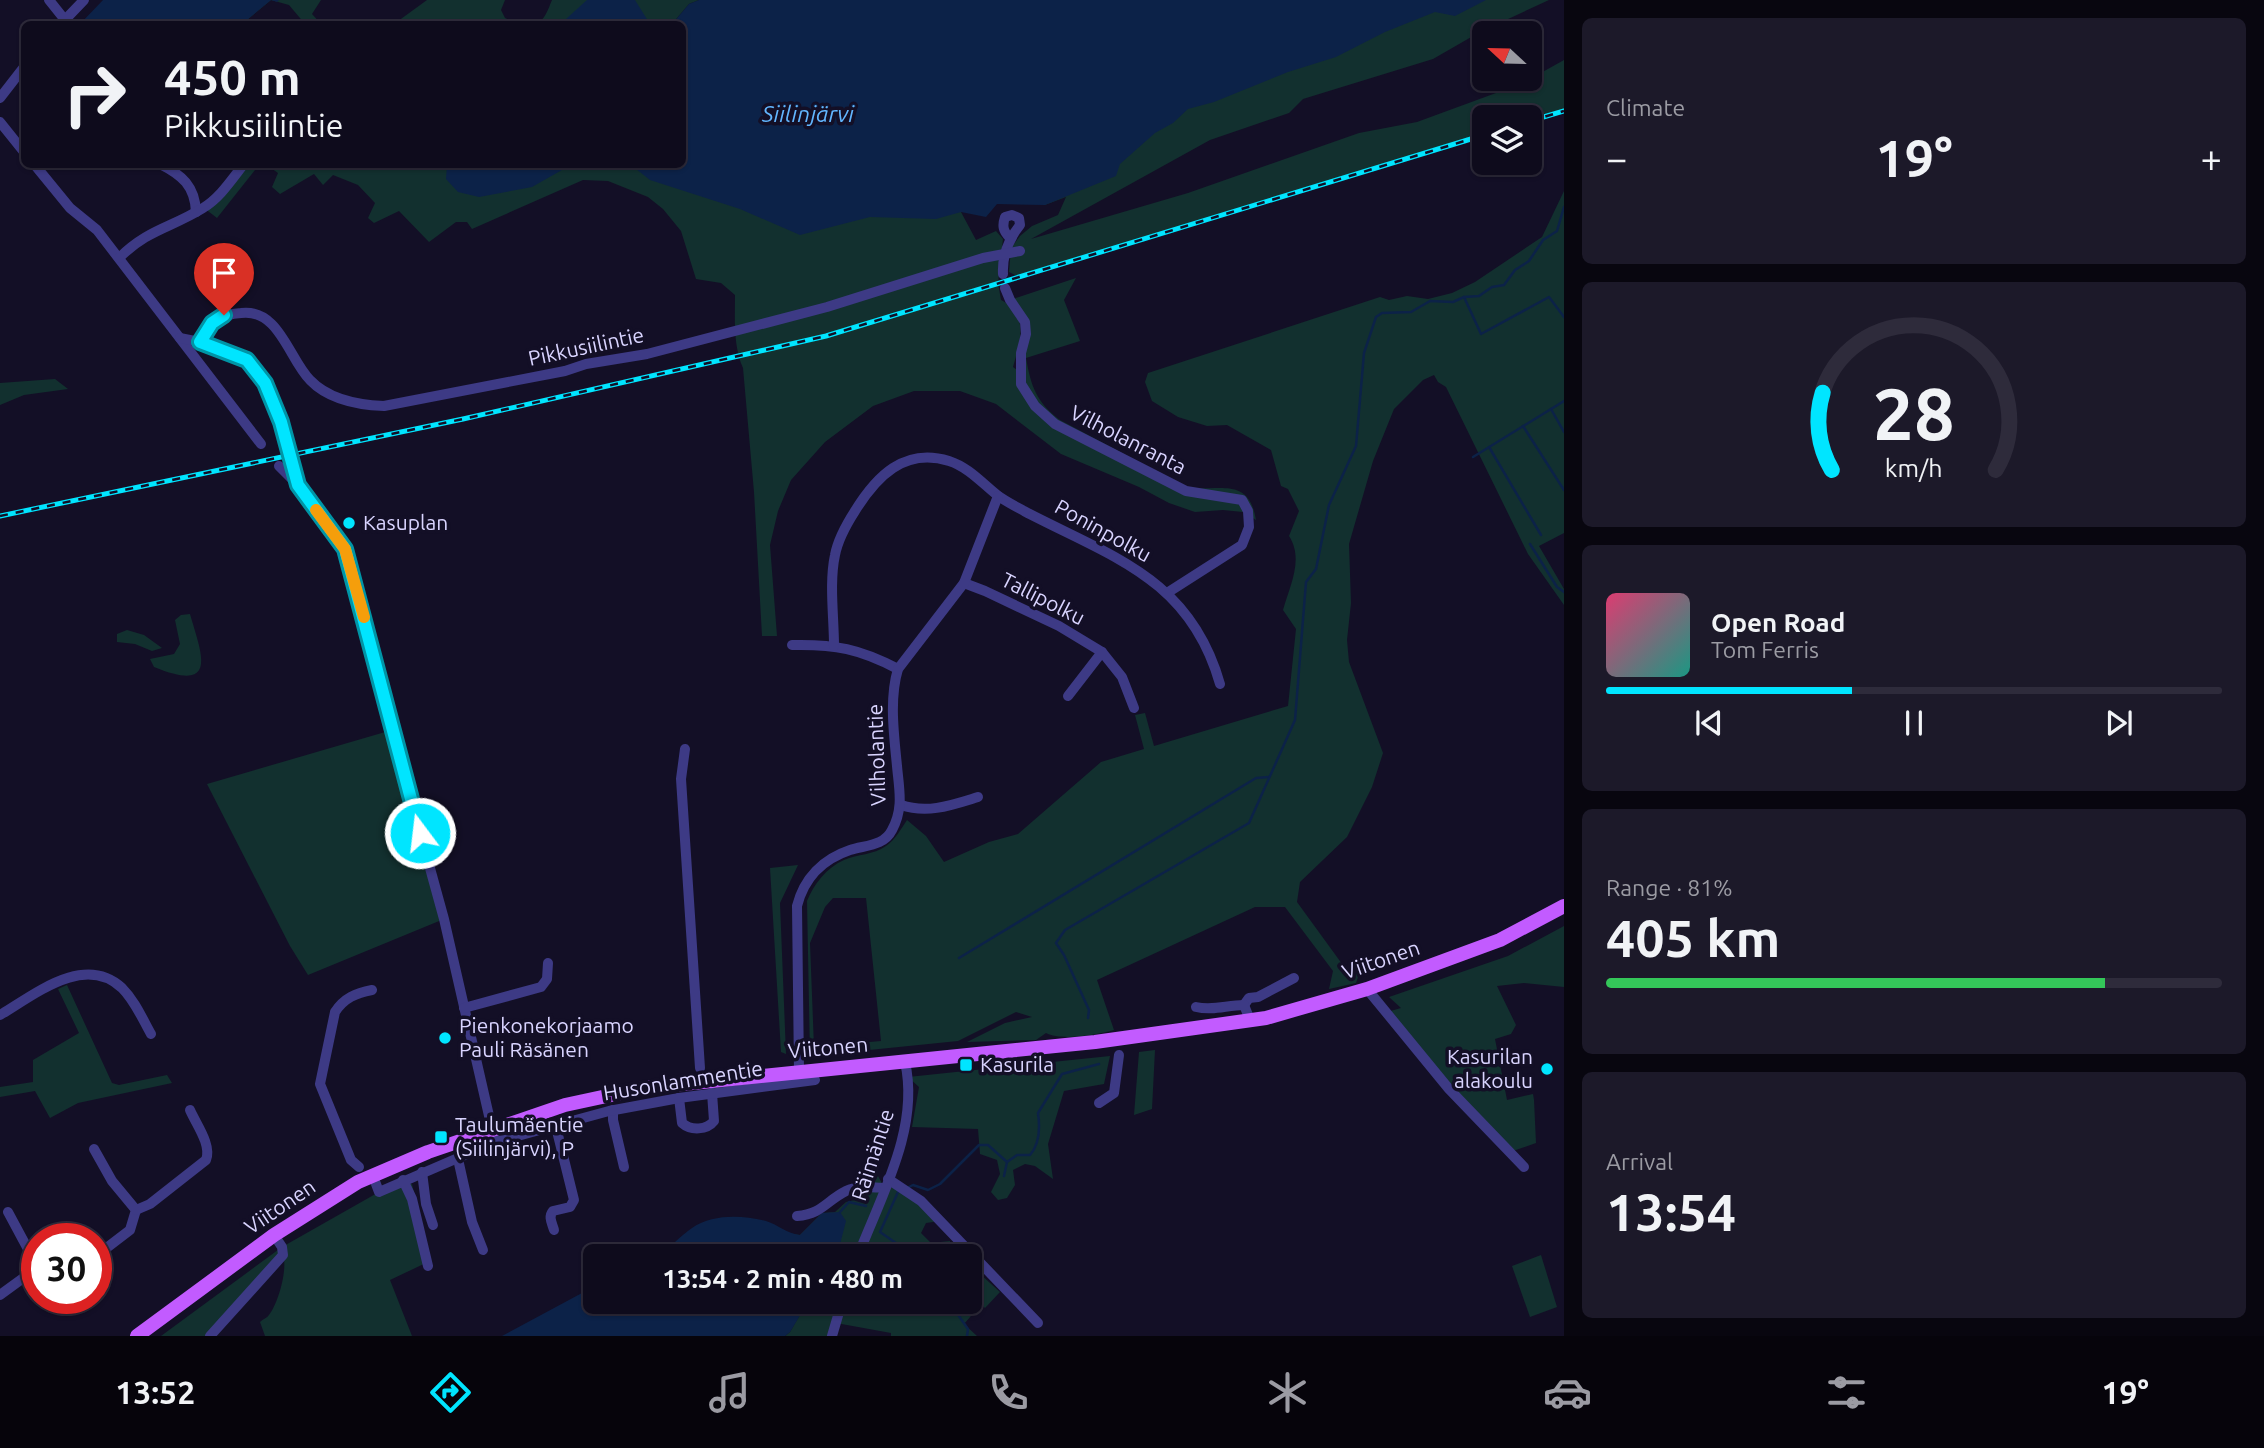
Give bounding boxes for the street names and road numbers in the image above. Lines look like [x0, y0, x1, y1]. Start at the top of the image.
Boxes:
street label: Pikkusiilintie [526, 322, 646, 370]
street label: Vilholanranta [1066, 400, 1190, 479]
street label: Poninpolku [1051, 494, 1156, 566]
street label: Tallipolku [998, 567, 1089, 629]
street label: Vilholantie [862, 704, 890, 807]
street label: Viitonen [1339, 935, 1423, 983]
street label: Viitonen [787, 1032, 869, 1062]
street label: Husonlammentie [601, 1056, 764, 1104]
street label: Räimäntie [846, 1106, 898, 1203]
street label: Viitonen [239, 1174, 319, 1239]

